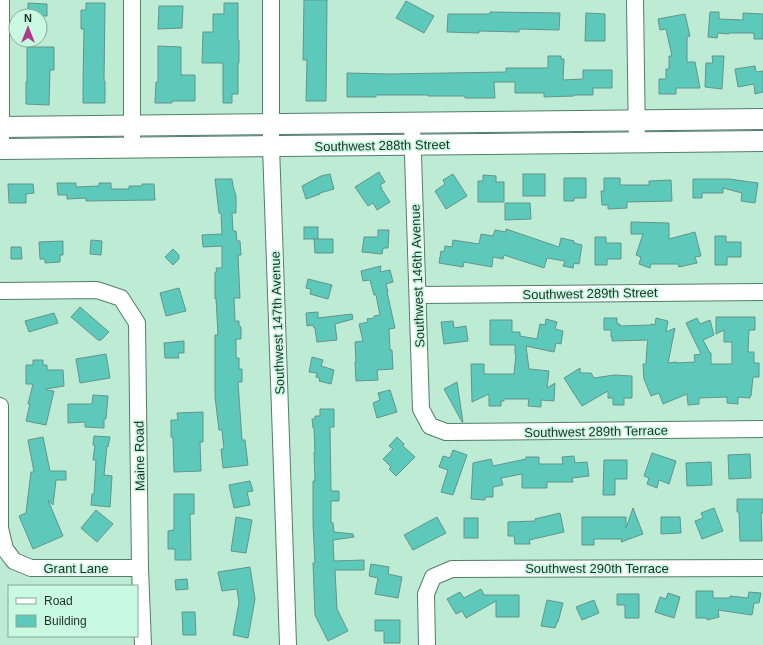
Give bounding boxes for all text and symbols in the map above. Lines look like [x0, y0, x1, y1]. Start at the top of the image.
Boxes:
north arrow [8, 8, 48, 48]
text: N [24, 12, 32, 24]
street label: Southwest 288th Street [314, 137, 450, 154]
street label: Southwest 146th Avenue [407, 204, 428, 348]
street label: Southwest 147th Avenue [267, 251, 288, 395]
street label: Southwest 289th Street [522, 285, 658, 302]
street label: Maine Road [131, 421, 148, 491]
street label: Southwest 289th Terrace [524, 423, 668, 440]
street label: Grant Lane [43, 561, 109, 576]
street label: Southwest 290th Terrace [525, 561, 669, 576]
legend [8, 585, 138, 637]
text: Road [44, 594, 73, 608]
text: Building [44, 614, 87, 628]

